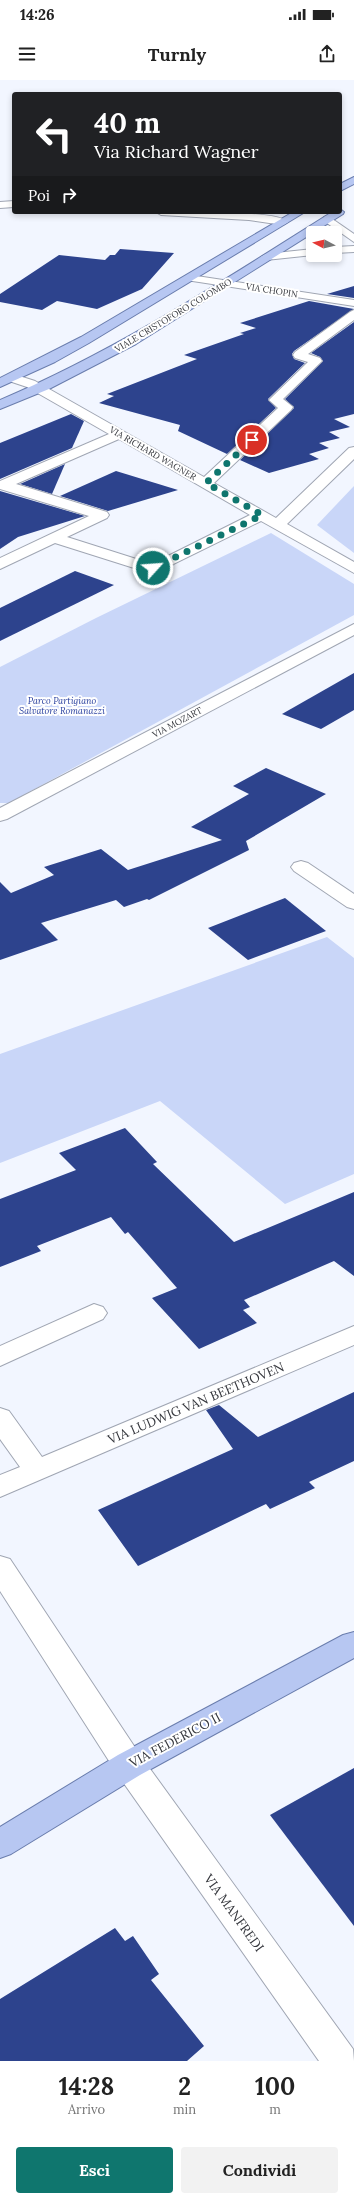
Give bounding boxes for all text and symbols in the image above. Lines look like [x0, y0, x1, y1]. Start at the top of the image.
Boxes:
text: 14:26 [20, 5, 55, 24]
icon: menu [16, 43, 38, 65]
text: Turnly [148, 43, 206, 66]
icon: share [316, 43, 338, 65]
text: 40 m [94, 105, 160, 141]
icon: left [28, 108, 80, 160]
text: Via Richard Wagner [94, 140, 259, 163]
icon: right [58, 184, 80, 206]
text: Poi [28, 186, 50, 205]
north arrow [306, 226, 342, 262]
map controls [306, 226, 342, 262]
street label: VIALE CRISTOFORO COLOMBO [112, 276, 233, 355]
street label: VIA CHOPIN [244, 280, 299, 300]
street label: VIA RICHARD WAGNER [107, 423, 199, 482]
pin [235, 423, 269, 457]
icon: arrive [241, 429, 263, 451]
position arrow [132, 547, 174, 589]
park label: Parco Partigiano Salvatore Romanazzi [19, 695, 105, 716]
street label: VIA MOZART [149, 704, 204, 740]
street label: VIA LUDWIG VAN BEETHOVEN [104, 1358, 287, 1448]
street label: VIA FEDERICO II [125, 1709, 224, 1772]
street label: VIA MANFREDI [200, 1870, 268, 1955]
text: 14:28 [59, 2071, 114, 2102]
text: 2 [178, 2071, 191, 2102]
text: 100 [255, 2071, 295, 2102]
text: Arrivo [68, 2101, 105, 2118]
text: min [173, 2101, 196, 2118]
text: m [269, 2101, 281, 2118]
button: Esci [16, 2147, 173, 2193]
button: Condividi [181, 2147, 338, 2193]

